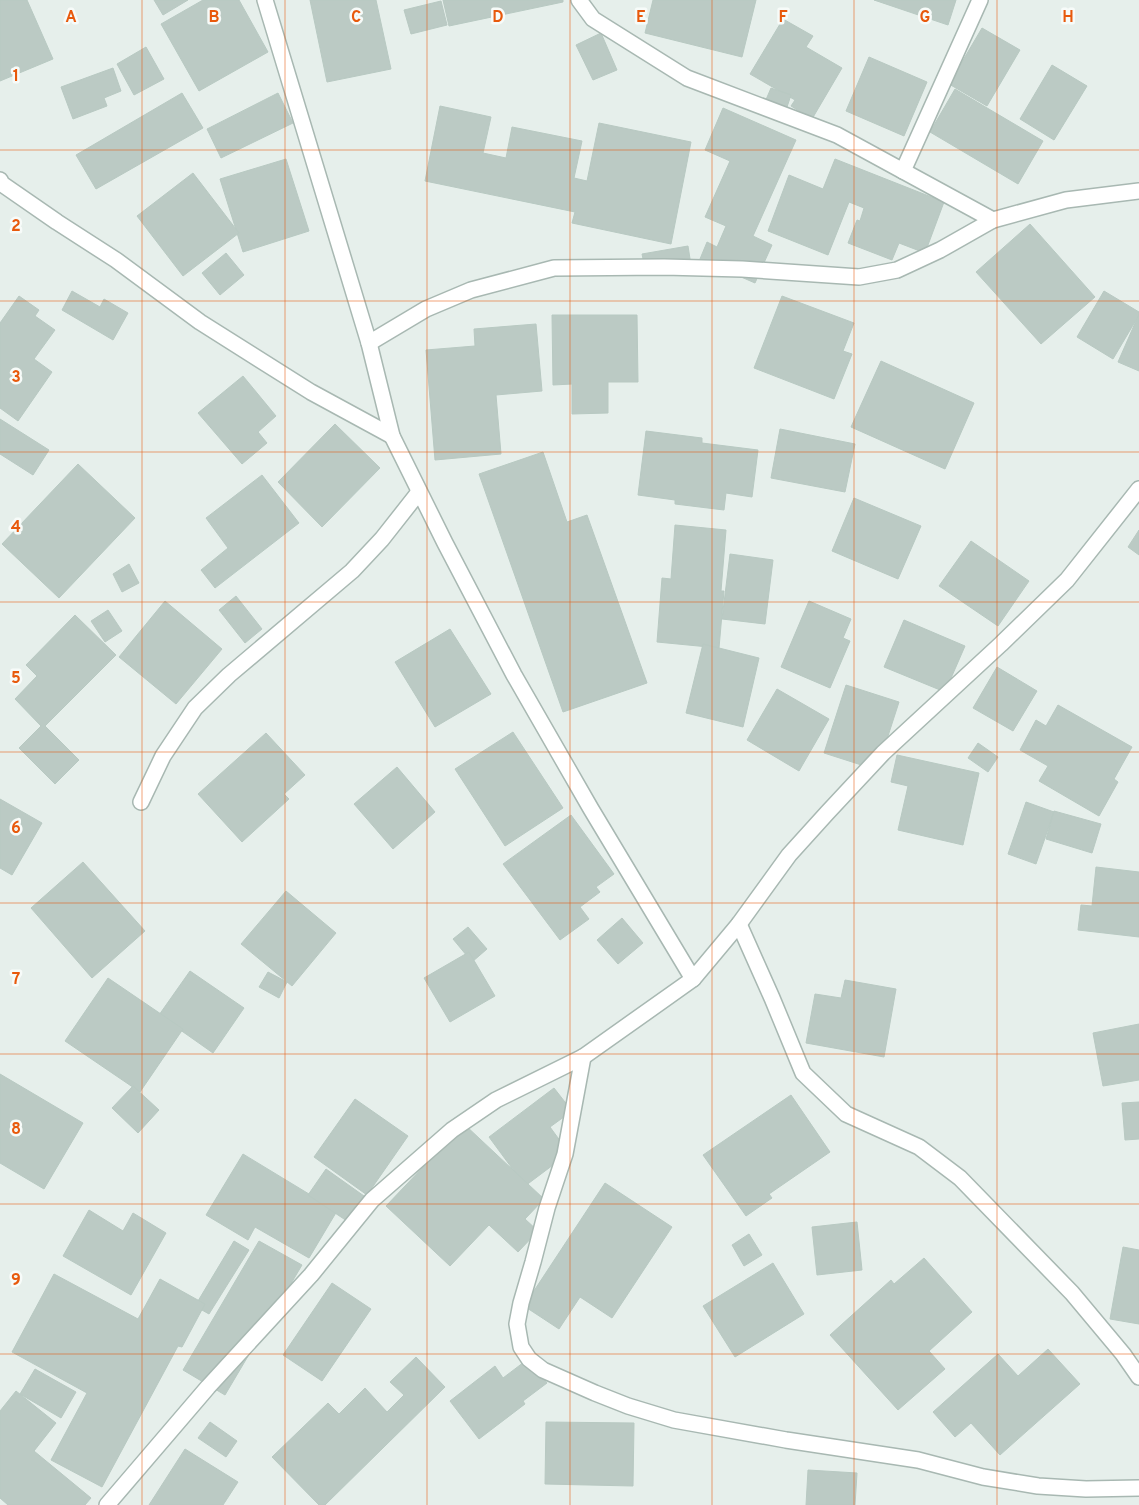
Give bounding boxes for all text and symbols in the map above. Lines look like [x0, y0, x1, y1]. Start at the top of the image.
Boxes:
text: A [65, 8, 77, 28]
text: B [208, 8, 220, 28]
text: C [351, 8, 361, 28]
text: D [492, 8, 504, 28]
text: E [636, 8, 646, 28]
text: F [778, 8, 788, 28]
text: G [920, 8, 930, 28]
text: H [1062, 8, 1074, 28]
text: 1 [13, 67, 19, 87]
text: 2 [11, 217, 21, 237]
text: 3 [11, 368, 21, 388]
text: 4 [11, 518, 21, 538]
text: 5 [11, 669, 21, 689]
text: 6 [11, 819, 21, 839]
text: 7 [12, 970, 20, 990]
text: 8 [11, 1120, 21, 1140]
text: 9 [11, 1271, 21, 1291]

